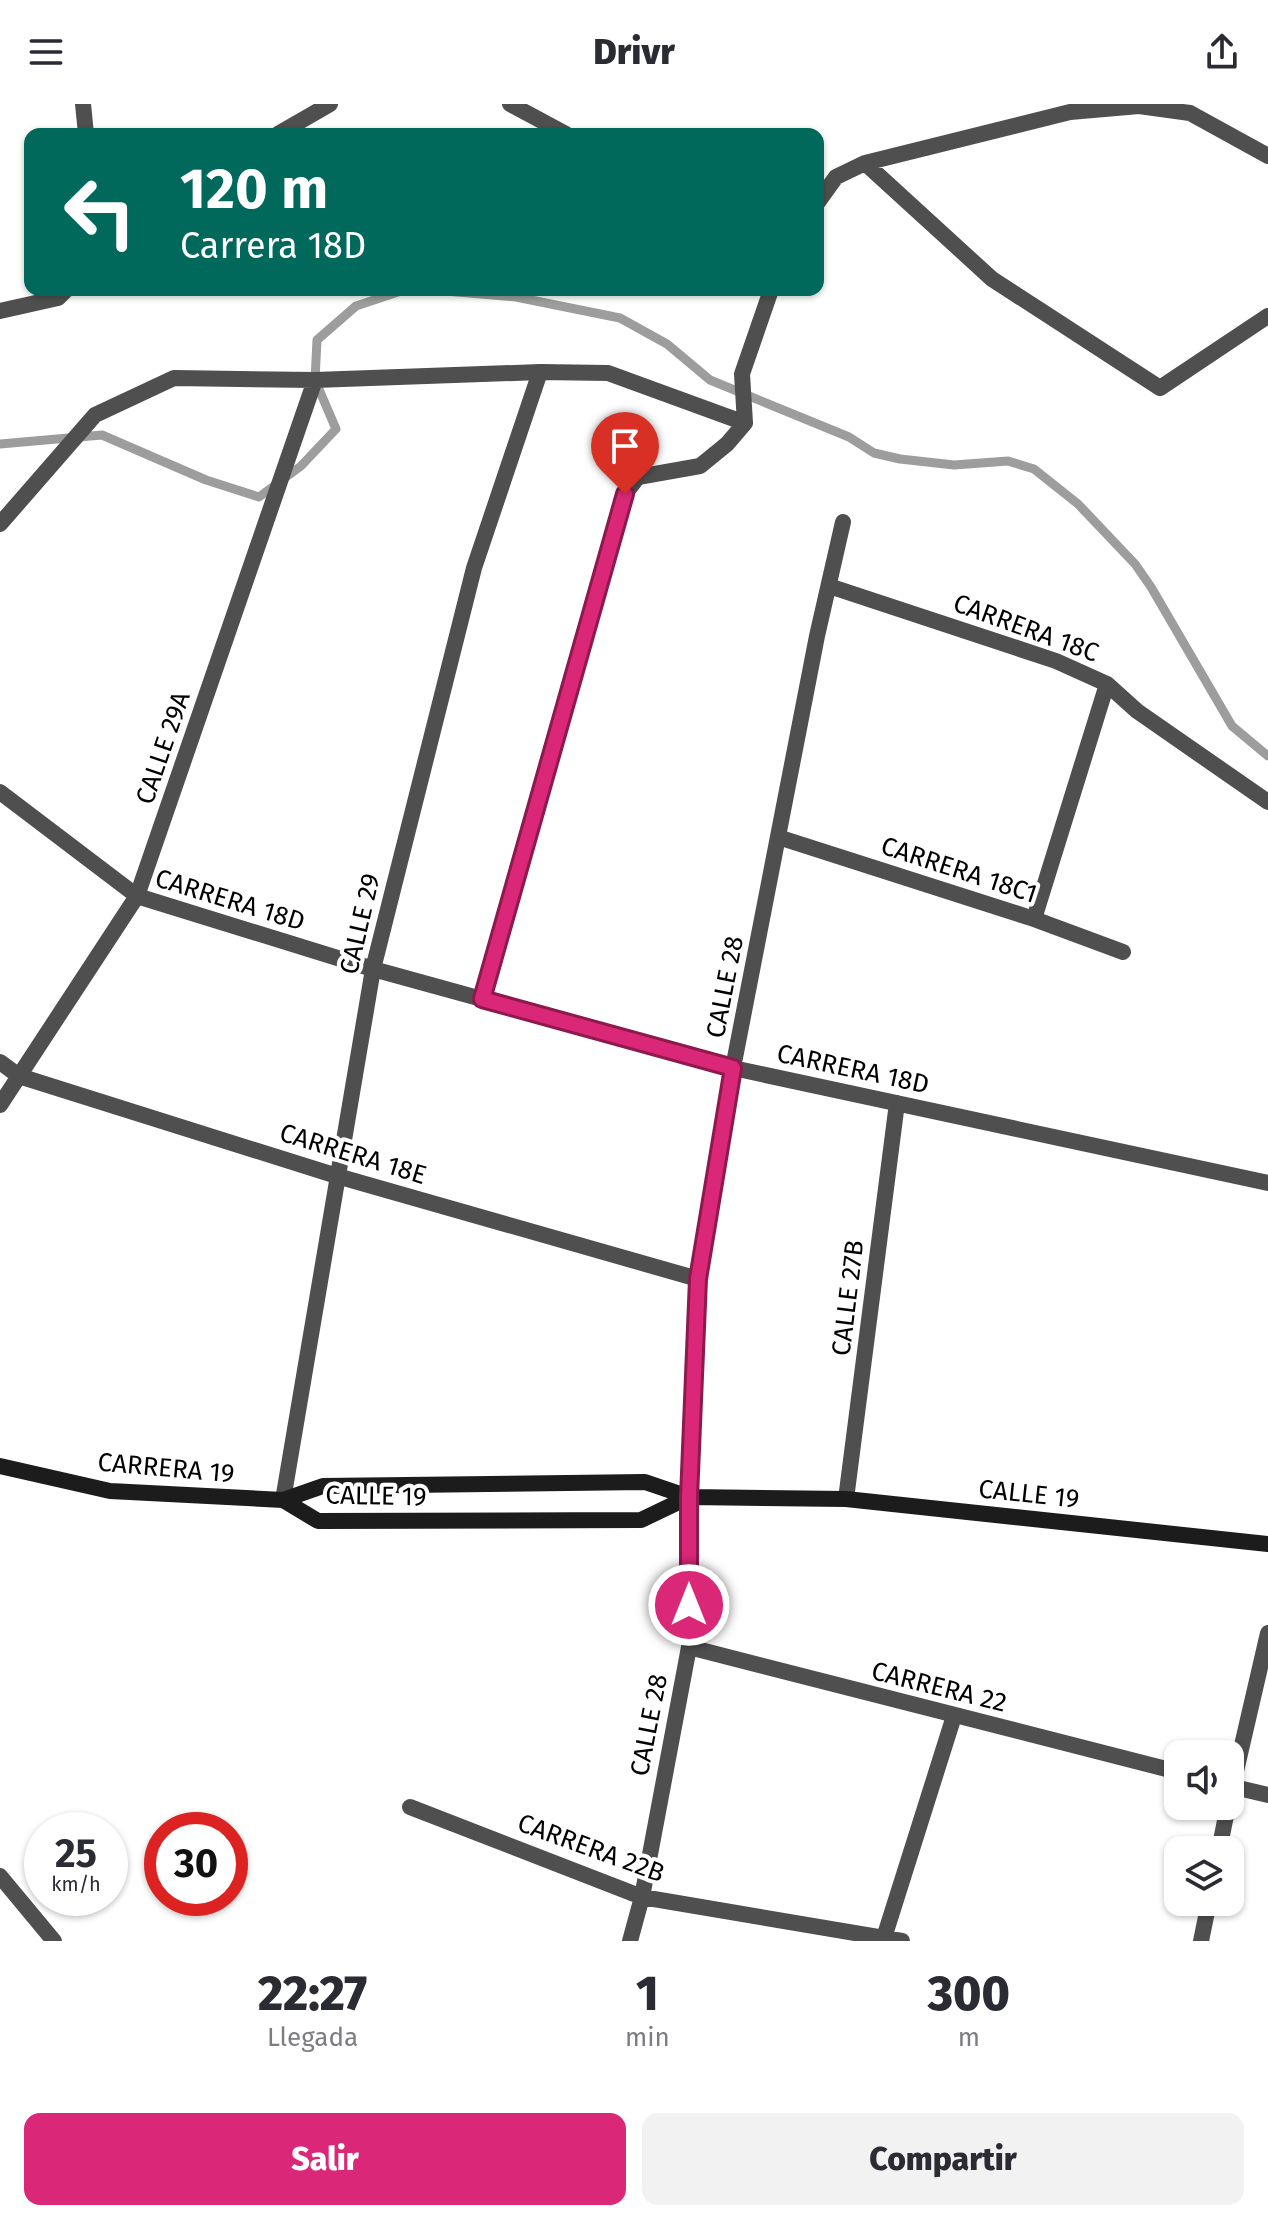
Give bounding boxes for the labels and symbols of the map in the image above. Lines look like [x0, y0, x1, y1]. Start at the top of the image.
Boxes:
pin [591, 412, 659, 494]
street label: CARRERA 18C [949, 587, 1103, 669]
street label: CALLE 29A [129, 688, 197, 808]
street label: CARRERA 18C1 [877, 830, 1041, 910]
street label: CARRERA 18D [152, 863, 308, 937]
street label: CALLE 29 [333, 871, 387, 977]
street label: CALLE 28 [700, 933, 750, 1041]
street label: CARRERA 18D [774, 1038, 932, 1100]
street label: CARRERA 18E [276, 1117, 430, 1191]
street label: CALLE 27B [826, 1238, 870, 1358]
street label: CARRERA 19 [96, 1447, 236, 1489]
street label: CALLE 19 [977, 1473, 1081, 1515]
street label: CALLE 19 [325, 1480, 427, 1512]
position arrow [647, 1563, 731, 1647]
street label: CARRERA 22 [868, 1655, 1010, 1719]
street label: CALLE 28 [624, 1671, 674, 1779]
street label: CARRERA 22B [513, 1807, 669, 1889]
speed limit sign: 30 [144, 1812, 248, 1916]

